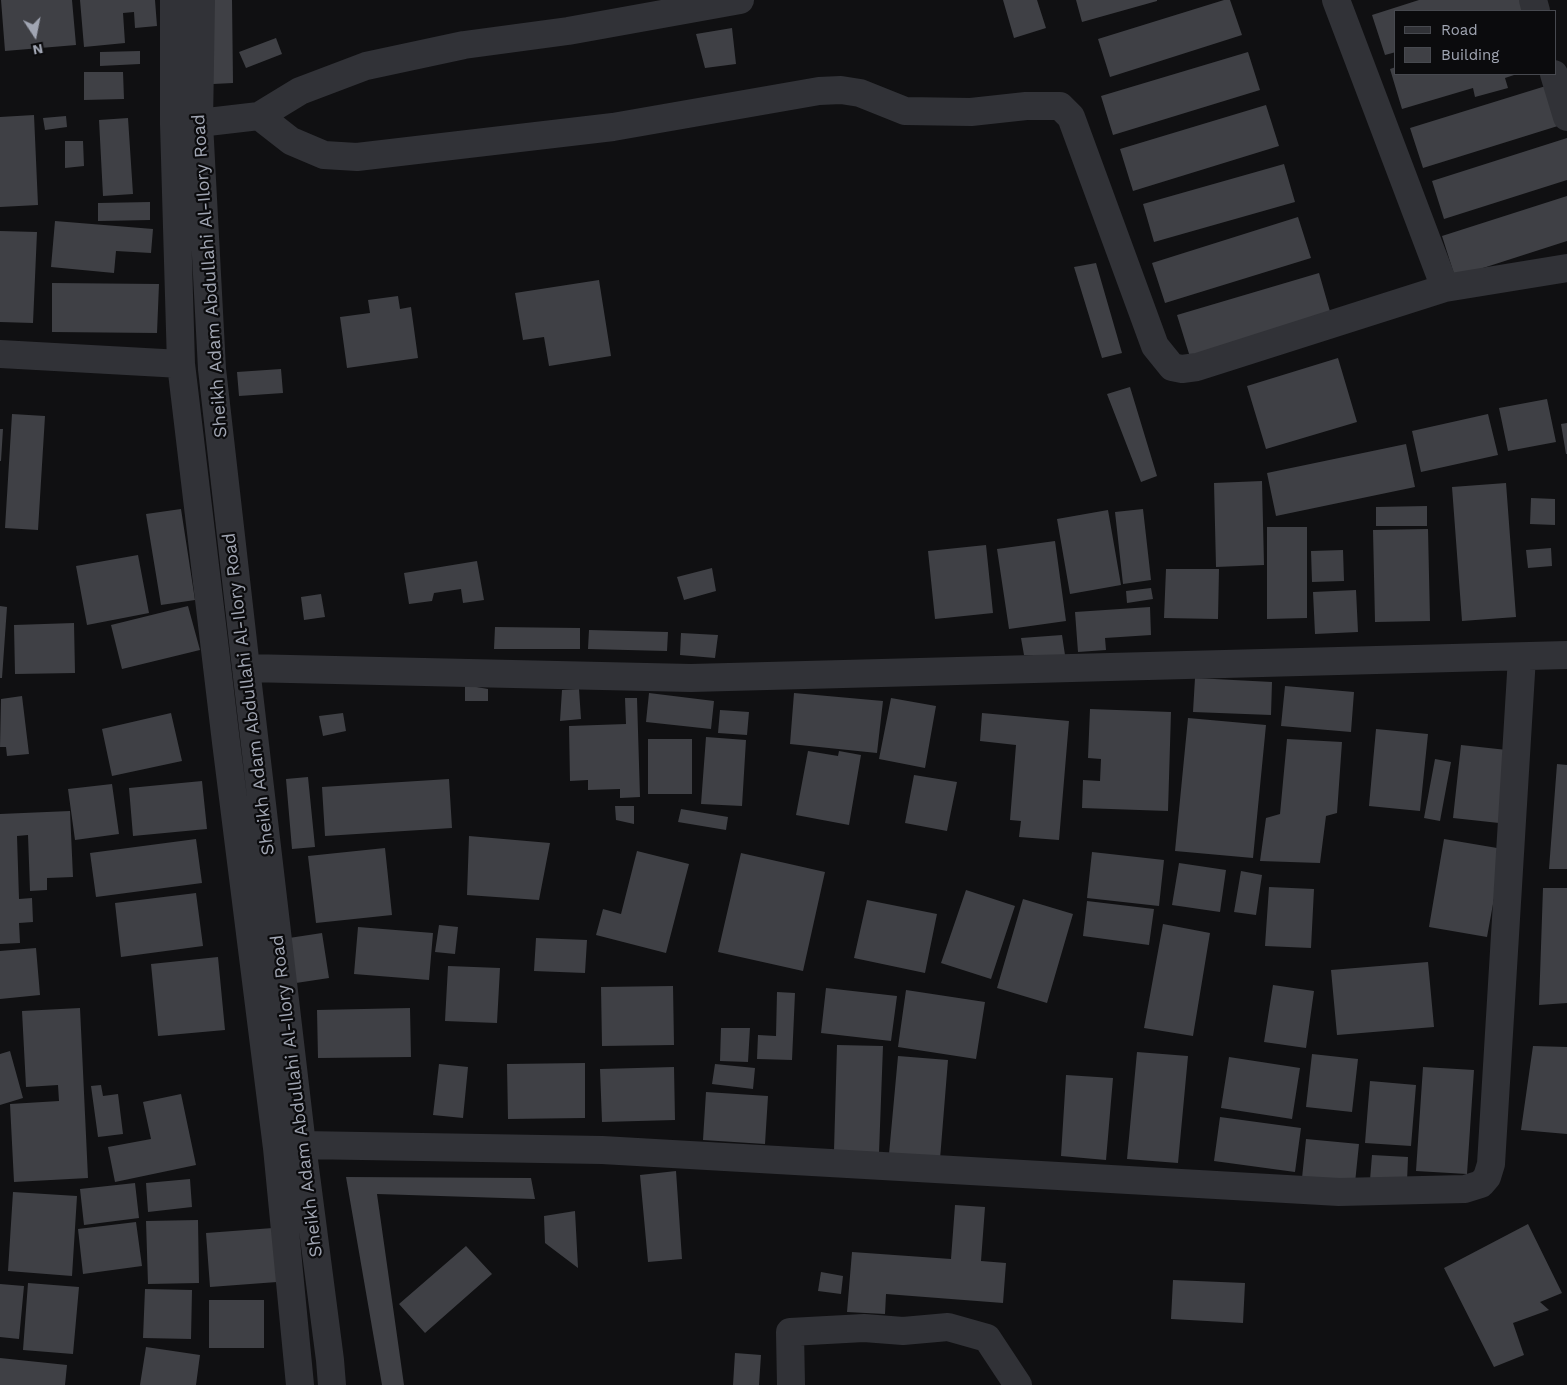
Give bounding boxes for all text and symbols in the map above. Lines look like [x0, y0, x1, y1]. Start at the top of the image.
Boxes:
north arrow [10, 10, 60, 60]
legend [1394, 10, 1557, 75]
text: Road [1441, 21, 1478, 39]
text: N [31, 41, 44, 59]
text: Building [1441, 46, 1499, 64]
street label: Sheikh Adam Abdullahi Al-Ilory Road [188, 113, 232, 439]
street label: Sheikh Adam Abdullahi Al-Ilory Road [218, 532, 280, 856]
street label: Sheikh Adam Abdullahi Al-Ilory Road [266, 934, 328, 1258]

